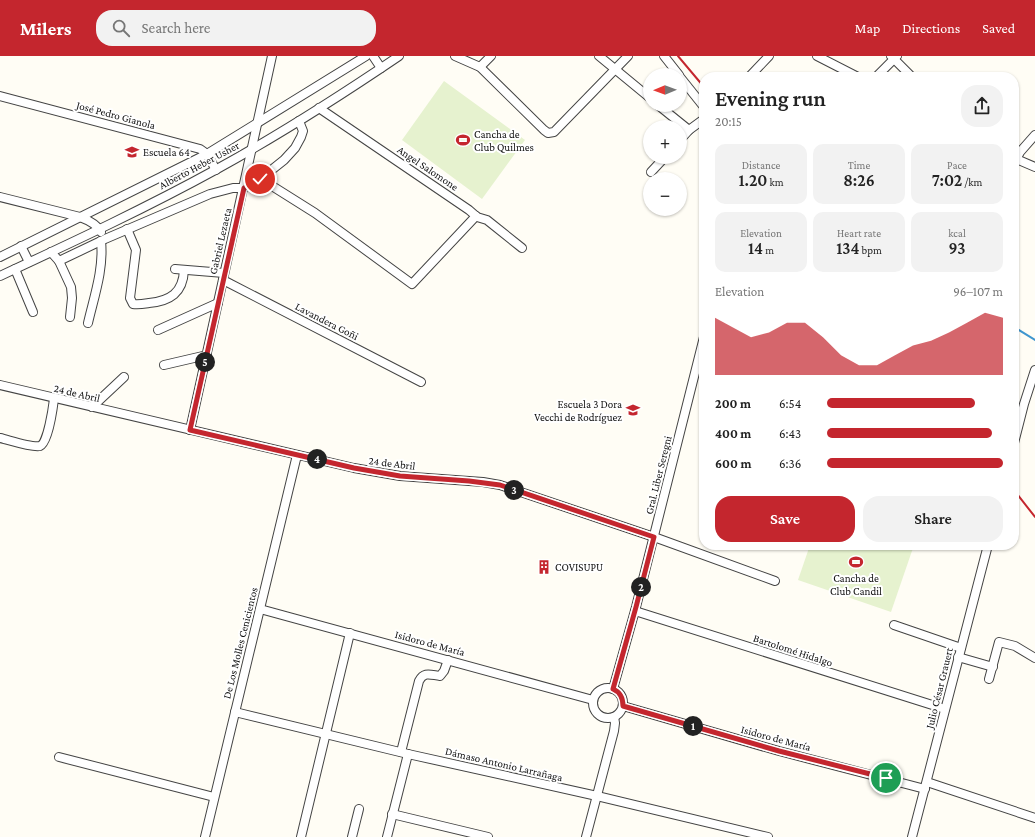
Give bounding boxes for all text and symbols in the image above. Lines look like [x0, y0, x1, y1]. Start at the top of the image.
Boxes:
search box [96, 10, 376, 46]
icon: search [110, 17, 132, 39]
text: Milers [20, 18, 72, 39]
text: Search here [142, 20, 210, 36]
text: Map [855, 20, 880, 36]
text: Directions [902, 20, 960, 36]
text: Saved [982, 20, 1015, 36]
north arrow [643, 68, 687, 112]
map controls [643, 68, 687, 216]
button: share [961, 85, 1003, 127]
text: Evening run [715, 86, 826, 111]
street label: José Pedro Gianola [74, 98, 157, 132]
text: 20:15 [715, 114, 742, 129]
button: + [643, 120, 687, 164]
place label: Cancha de Club Quilmes [474, 128, 534, 153]
sports icon: Cancha de Club Quilmes [455, 132, 471, 148]
street label: Alberto Heber Usher [157, 139, 241, 191]
street label: Angel Salomone [395, 143, 461, 194]
school or university icon: Escuela 64 [124, 144, 140, 160]
place label: Escuela 64 [143, 146, 190, 158]
text: Distance [742, 159, 780, 171]
text: Time [848, 159, 870, 171]
text: Pace [947, 159, 967, 171]
pin [243, 162, 277, 196]
icon: check [249, 168, 271, 190]
text: 1.20 [738, 171, 767, 190]
text: 8:26 [843, 171, 875, 190]
text: 7:02 [932, 171, 962, 190]
button: − [643, 172, 687, 216]
text: km [767, 176, 784, 188]
text: /km [962, 176, 982, 188]
street label: Gabriel Lezaeta [207, 207, 233, 275]
text: Elevation [740, 227, 782, 239]
text: Heart rate [837, 227, 881, 239]
text: kcal [948, 227, 966, 239]
text: 14 [748, 239, 763, 258]
text: 134 [836, 239, 859, 258]
text: 93 [949, 239, 965, 258]
text: m [763, 244, 774, 256]
text: bpm [859, 244, 882, 256]
text: Elevation [715, 284, 764, 299]
text: 96–107 m [953, 284, 1003, 299]
street label: Lavandera Goñi [293, 300, 361, 342]
pin: 5 [195, 352, 215, 372]
text: 5 [202, 356, 208, 368]
street label: 24 de Abril [53, 382, 101, 404]
text: 200 m [715, 396, 751, 411]
text: 6:54 [779, 396, 801, 411]
place label: Escuela 3 Dora Vecchi de Rodríguez [534, 398, 622, 424]
school or university icon: Escuela 3 Dora Vecchi de Rodríguez [625, 402, 641, 418]
text: 400 m [715, 426, 751, 441]
text: 6:43 [779, 426, 801, 441]
street label: Gral. Liber Seregni [642, 434, 675, 516]
pin: 4 [307, 449, 327, 469]
text: 4 [314, 453, 320, 465]
street label: 24 de Abril [368, 454, 416, 472]
text: 600 m [715, 456, 751, 471]
text: 6:36 [779, 456, 801, 471]
pin: 3 [504, 480, 524, 500]
text: 3 [511, 484, 517, 496]
button: Save [715, 496, 855, 542]
button: Share [863, 496, 1003, 542]
sports icon: Cancha de Club Candil [848, 554, 864, 570]
building icon: COVISUPU [536, 559, 552, 575]
place label: COVISUPU [555, 561, 603, 573]
place label: Cancha de Club Candil [830, 572, 882, 597]
pin: 2 [631, 577, 651, 597]
text: 2 [638, 581, 644, 593]
street label: De Los Molles Cenicientos [220, 586, 260, 700]
street label: Isidoro de María [394, 628, 466, 658]
street label: Bartolomé Hidalgo [752, 632, 835, 670]
street label: Julio César Grauert [923, 646, 956, 731]
pin: 1 [683, 716, 703, 736]
text: 1 [691, 720, 695, 732]
street label: Isidoro de María [740, 723, 812, 753]
street label: Dámaso Antonio Larrañaga [444, 745, 564, 784]
pin [869, 761, 903, 795]
icon: arrive [875, 767, 897, 789]

